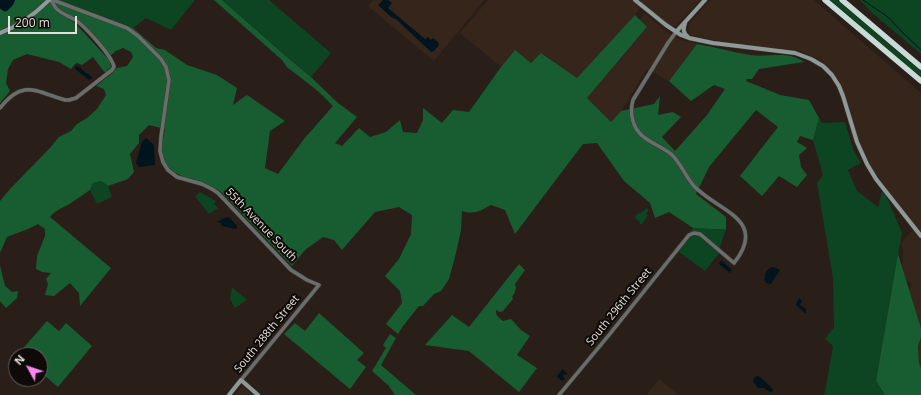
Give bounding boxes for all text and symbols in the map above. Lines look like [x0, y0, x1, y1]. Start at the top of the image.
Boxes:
scale bar [10, 8, 79, 34]
text: 200 m [15, 14, 50, 31]
street label: 55th Avenue South [222, 185, 300, 265]
street label: South 296th Street [584, 266, 654, 348]
street label: South 288th Street [232, 293, 302, 375]
north arrow [8, 347, 48, 387]
text: N [11, 351, 28, 368]

